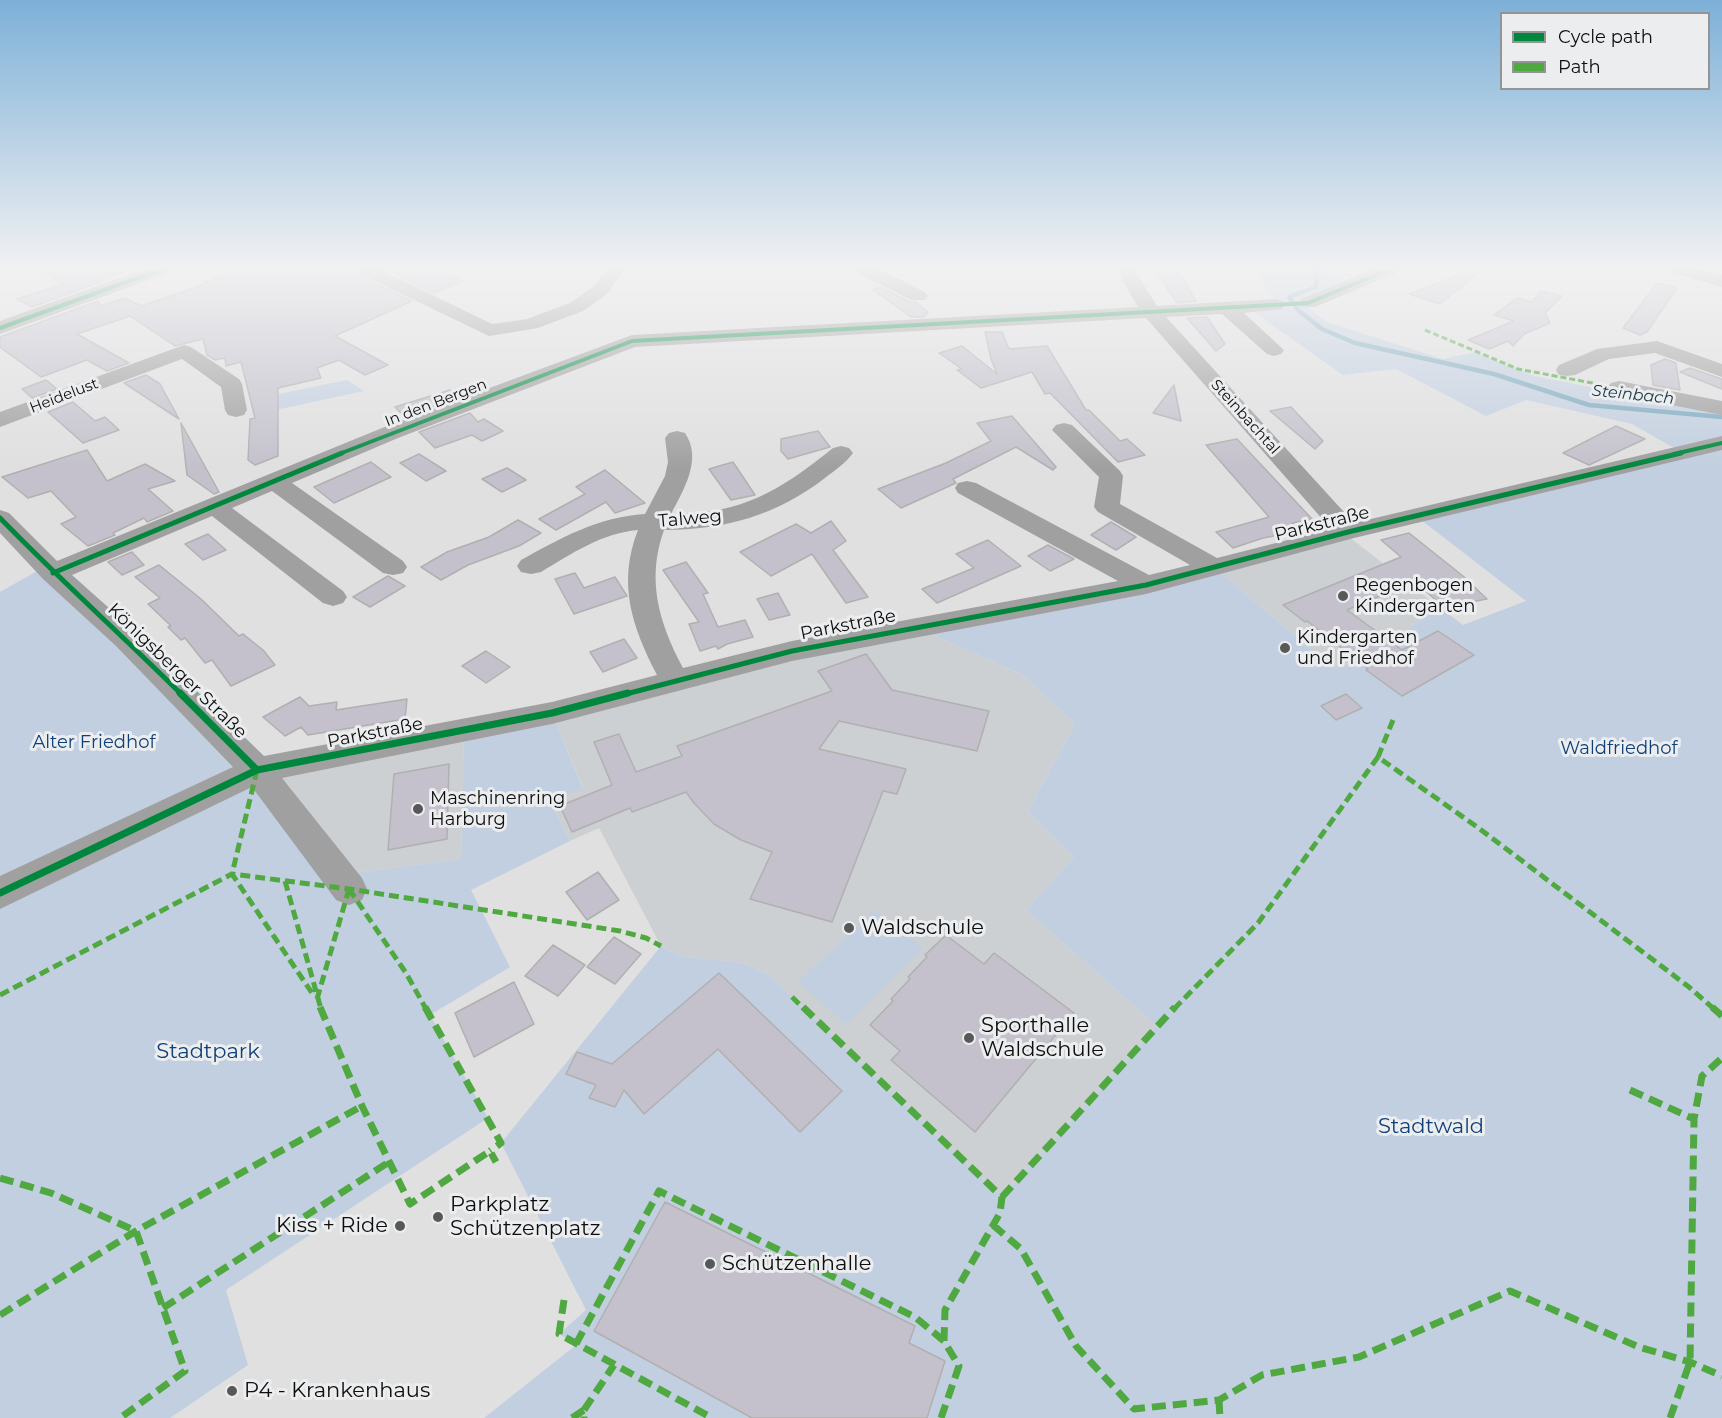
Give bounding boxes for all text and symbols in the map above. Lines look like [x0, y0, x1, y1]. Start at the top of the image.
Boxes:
legend [1500, 12, 1710, 90]
text: Cycle path [1558, 26, 1653, 48]
text: Path [1558, 56, 1601, 78]
street label: Heidelust [27, 375, 101, 417]
street label: In den Bergen [383, 375, 489, 431]
street label: Steinbachtal [1207, 376, 1283, 458]
water label: Steinbach [1591, 381, 1675, 409]
street label: Parkstraße [1272, 502, 1372, 546]
street label: Talweg [657, 505, 723, 533]
place label: Regenbogen Kindergarten [1355, 575, 1475, 618]
marker: Regenbogen Kindergarten [1336, 589, 1350, 603]
street label: Königsberger Straße [103, 599, 251, 743]
street label: Parkstraße [798, 605, 898, 645]
place label: Kindergarten und Friedhof [1297, 627, 1417, 670]
marker: Kindergarten und Friedhof [1278, 641, 1292, 655]
street label: Parkstraße [325, 713, 425, 753]
park label: Alter Friedhof [32, 732, 156, 754]
park label: Waldfriedhof [1560, 738, 1678, 760]
place label: Maschinenring Harburg [430, 788, 565, 830]
marker: Maschinenring Harburg [411, 802, 425, 816]
place label: Waldschule [861, 915, 984, 941]
marker: Waldschule [842, 921, 856, 935]
place label: Sporthalle Waldschule [981, 1013, 1104, 1063]
marker: Sporthalle Waldschule [962, 1031, 976, 1045]
park label: Stadtpark [156, 1039, 260, 1065]
park label: Stadtwald [1378, 1114, 1484, 1140]
place label: Parkplatz Schützenplatz [450, 1192, 600, 1242]
marker: Parkplatz Schützenplatz [431, 1210, 445, 1224]
place label: Kiss + Ride [276, 1213, 388, 1239]
marker: Kiss + Ride [393, 1219, 407, 1233]
place label: Schützenhalle [722, 1251, 871, 1277]
marker: Schützenhalle [703, 1257, 717, 1271]
place label: P4 - Krankenhaus [244, 1378, 430, 1404]
marker: P4 - Krankenhaus [225, 1384, 239, 1398]

